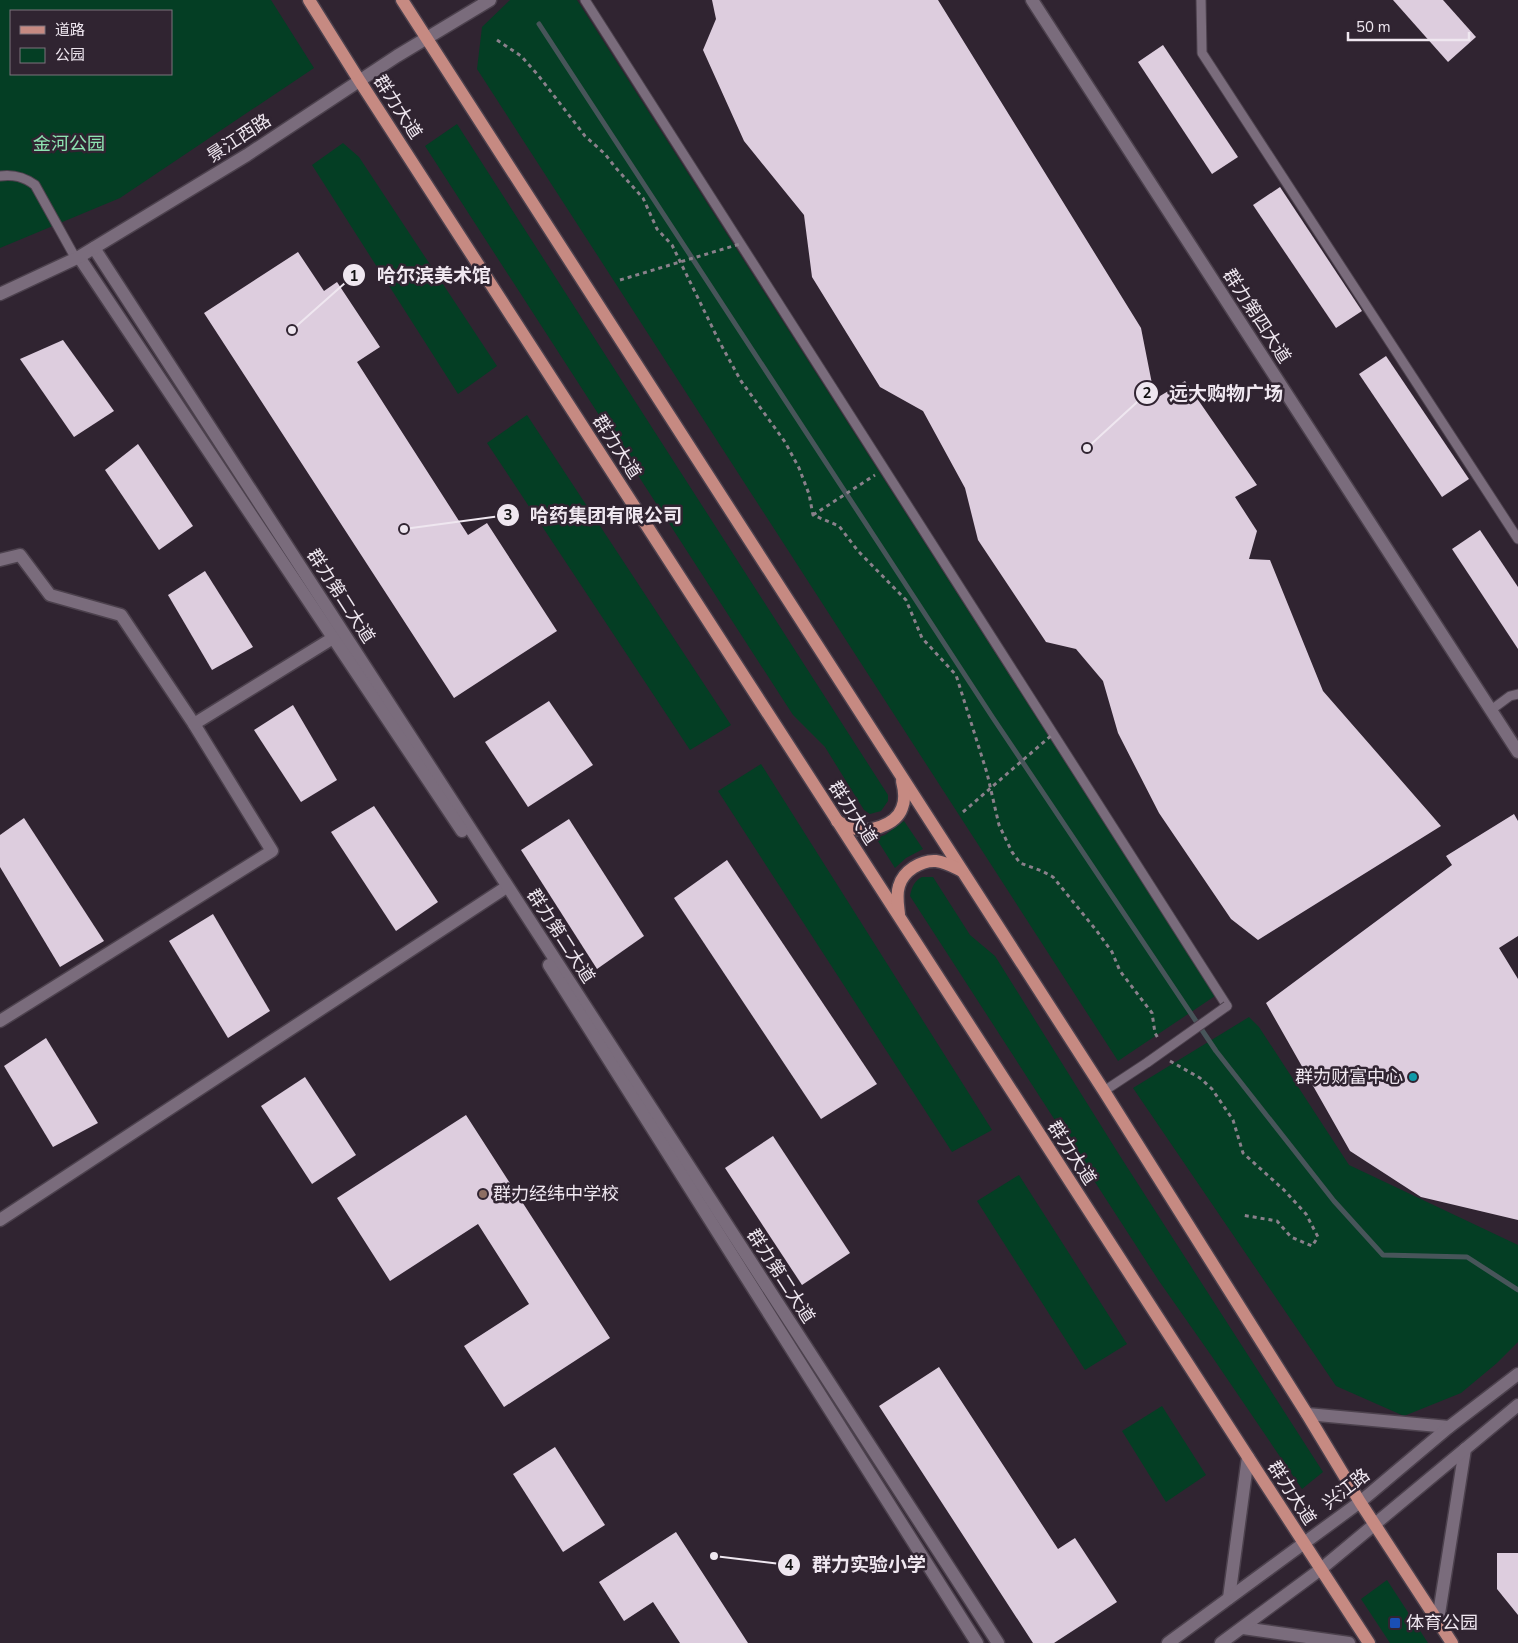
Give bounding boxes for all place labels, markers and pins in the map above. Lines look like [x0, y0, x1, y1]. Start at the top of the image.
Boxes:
callout: 哈尔滨美术馆 [342, 258, 501, 292]
callout: 远大购物广场 [1134, 376, 1293, 410]
callout: 哈药集团有限公司 [495, 498, 692, 532]
place label: 群力财富中心 [1295, 1065, 1403, 1089]
marker: 群力财富中心 [1407, 1071, 1419, 1083]
place label: 群力经纬中学校 [493, 1182, 619, 1206]
marker: 群力经纬中学校 [477, 1188, 489, 1200]
callout: 群力实验小学 [777, 1548, 936, 1582]
place label: 体育公园 [1406, 1611, 1478, 1635]
marker: 体育公园 [1388, 1616, 1402, 1630]

